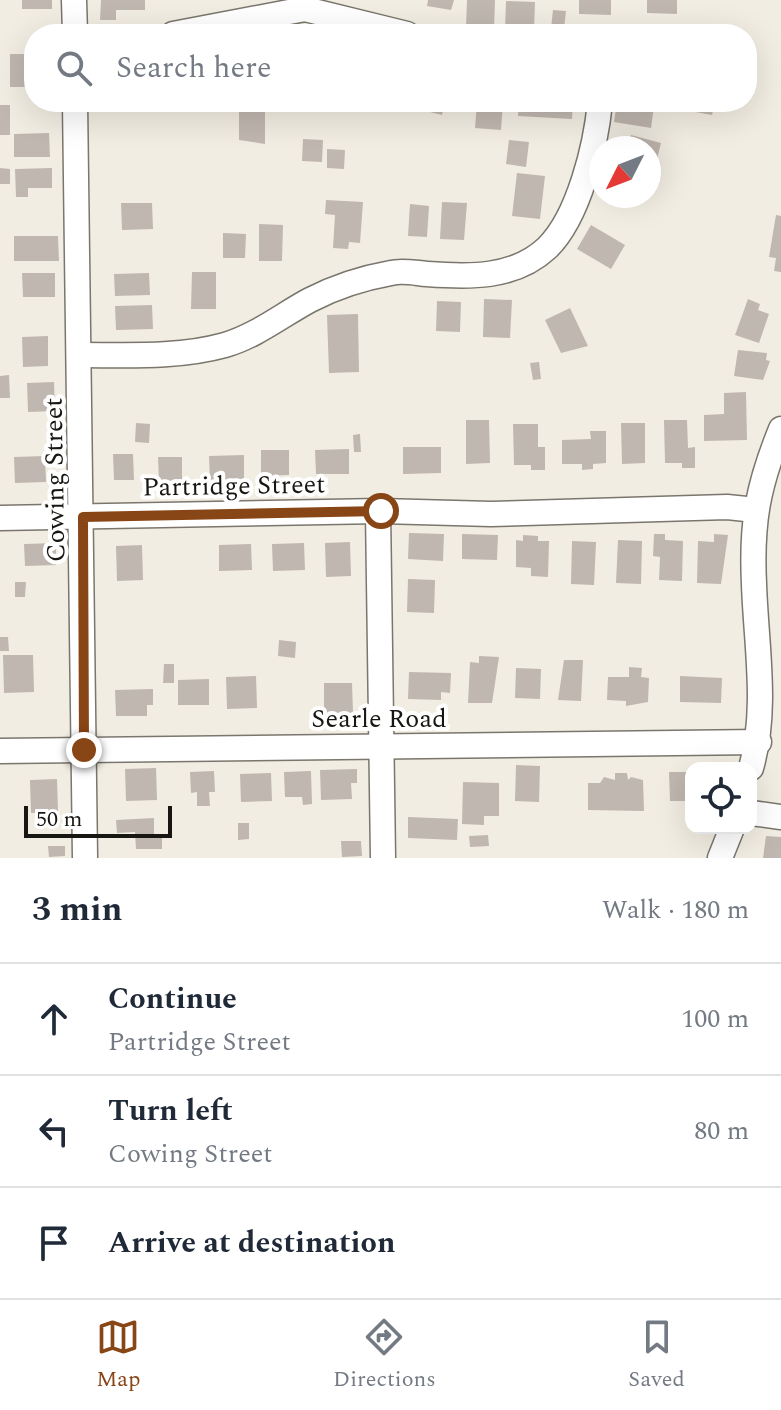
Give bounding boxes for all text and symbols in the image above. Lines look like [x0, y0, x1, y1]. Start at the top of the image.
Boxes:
search box [24, 24, 757, 112]
text: Search here [116, 45, 272, 91]
icon: search [52, 46, 96, 90]
north arrow [589, 136, 661, 208]
street label: Cowing Street [34, 397, 76, 563]
street label: Partridge Street [142, 464, 326, 508]
route start [363, 493, 399, 529]
street label: Searle Road [311, 699, 447, 739]
route end [66, 732, 102, 768]
map controls [685, 762, 757, 834]
button: locate [685, 762, 757, 834]
scale bar [24, 802, 172, 838]
text: 50 m [36, 803, 82, 836]
text: 3 min [32, 884, 122, 936]
text: Walk · 180 m [602, 890, 749, 930]
text: Continue [108, 976, 237, 1022]
icon: ahead [32, 997, 76, 1041]
text: 100 m [681, 999, 749, 1039]
text: Partridge Street [108, 1022, 291, 1062]
text: Turn left [108, 1088, 233, 1134]
icon: left [32, 1109, 76, 1153]
text: 80 m [694, 1111, 749, 1151]
text: Cowing Street [108, 1134, 273, 1174]
text: Arrive at destination [108, 1220, 395, 1266]
icon: arrive [32, 1221, 76, 1265]
tab: Map [96, 1315, 141, 1396]
tab: Directions [333, 1315, 436, 1396]
tab: Saved [628, 1315, 685, 1396]

